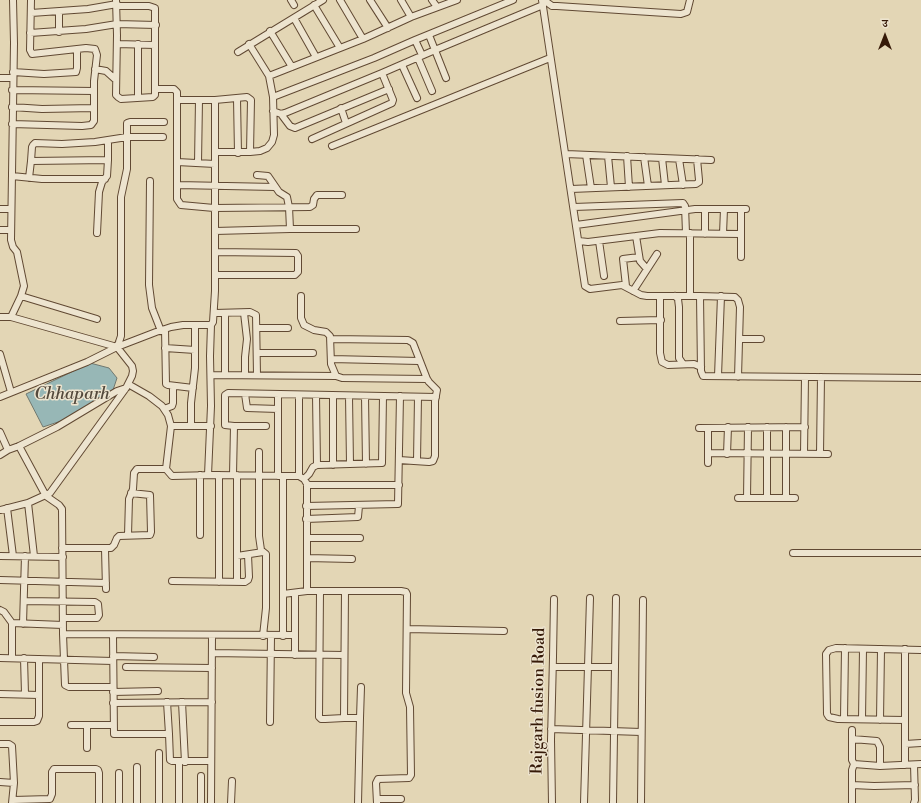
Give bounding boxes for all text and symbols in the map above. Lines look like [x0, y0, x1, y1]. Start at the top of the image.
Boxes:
north arrow [865, 16, 905, 56]
text: उ [882, 17, 888, 31]
water label: Chhaparh [34, 385, 110, 405]
street label: Rajgarh fusion Road [528, 627, 550, 775]

